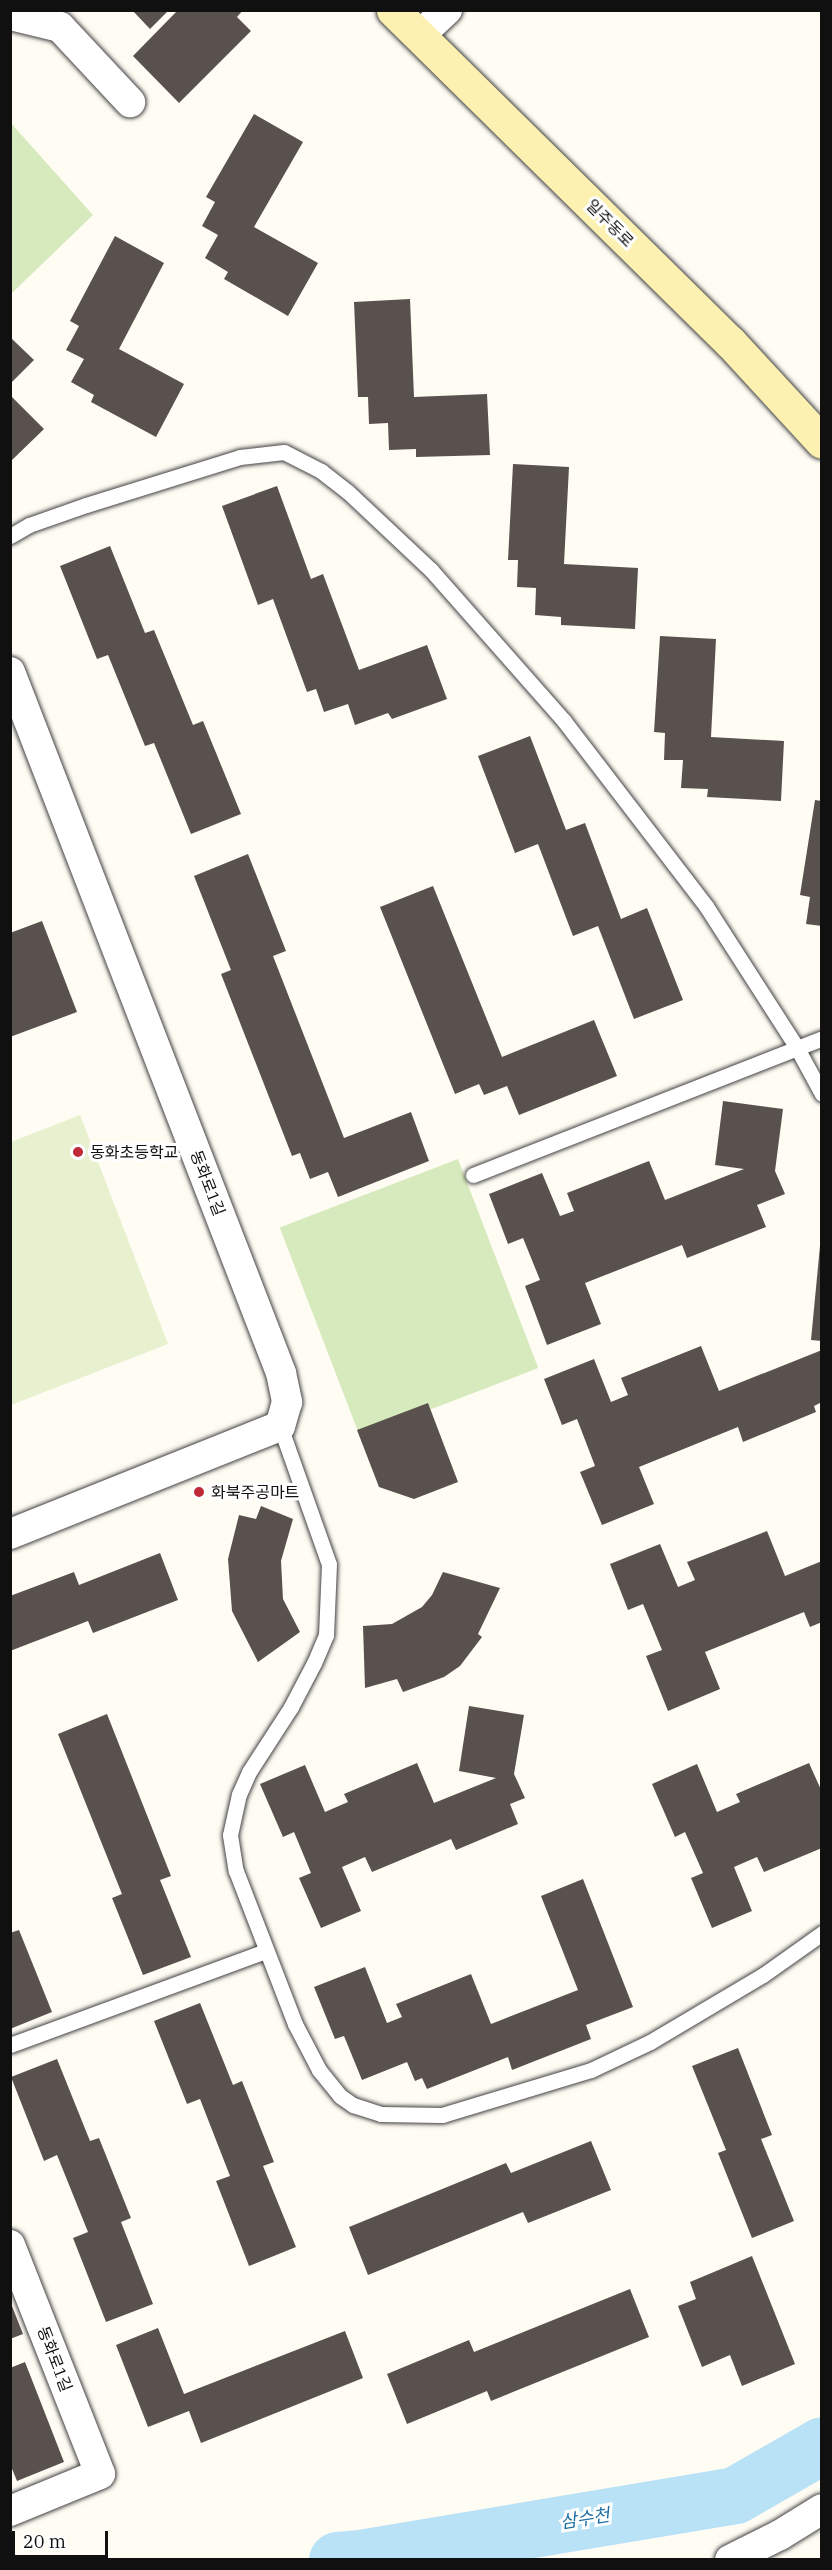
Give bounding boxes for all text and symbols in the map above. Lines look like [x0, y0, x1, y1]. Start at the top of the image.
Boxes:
street label: 일주동로 [582, 195, 638, 251]
place label: 동화초등학교 [90, 1142, 178, 1162]
marker: 동화초등학교 [71, 1145, 85, 1159]
street label: 동화로1길 [187, 1148, 229, 1218]
place label: 화북주공마트 [211, 1482, 299, 1502]
marker: 화북주공마트 [192, 1485, 206, 1499]
street label: 동화로1길 [34, 2324, 76, 2394]
water label: 삼수천 [559, 2504, 611, 2534]
scale bar [15, 2519, 111, 2557]
text: 20 m [23, 2530, 66, 2553]

